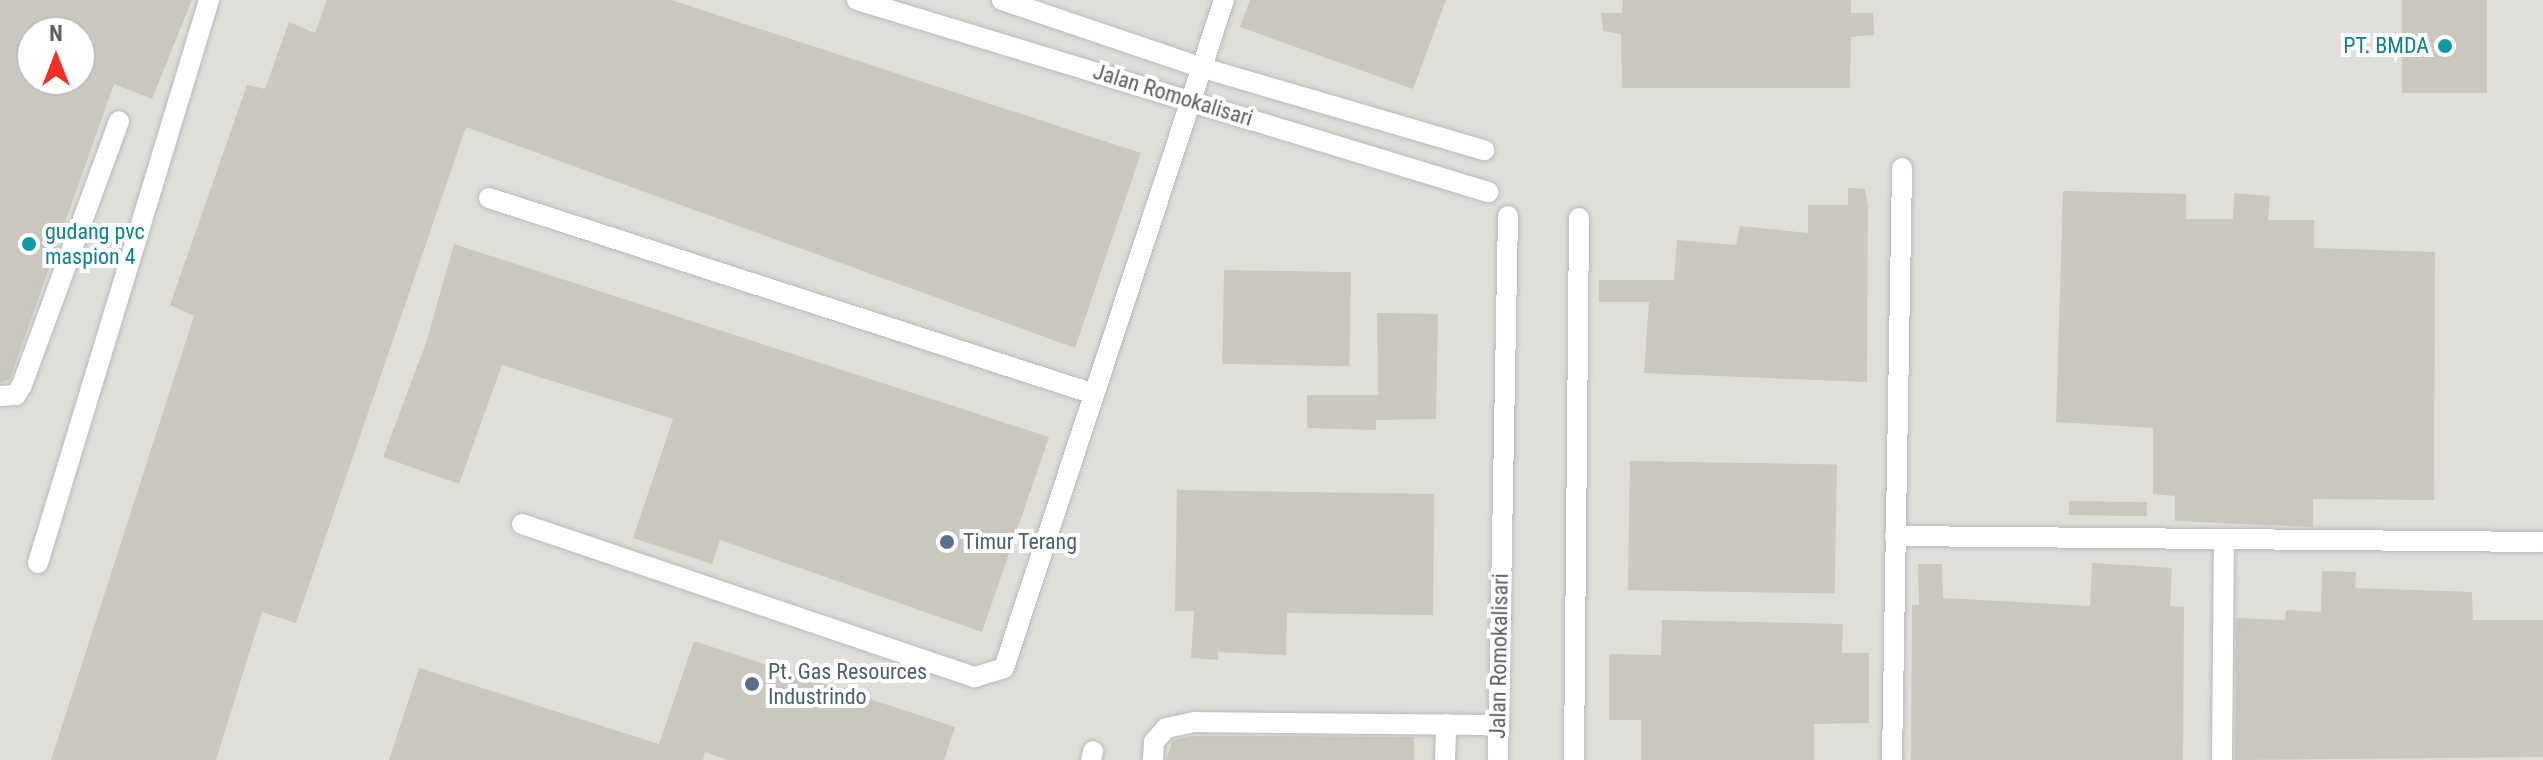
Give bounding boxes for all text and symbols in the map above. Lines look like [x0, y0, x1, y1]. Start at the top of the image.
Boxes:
north arrow [16, 16, 96, 96]
text: N [49, 21, 63, 46]
place label: PT. BMDA [2343, 33, 2429, 59]
marker: PT. BMDA [2436, 37, 2454, 55]
street label: Jalan Romokalisari [1090, 58, 1256, 132]
place label: gudang pvc maspion 4 [45, 218, 145, 270]
marker: gudang pvc maspion 4 [20, 235, 38, 253]
place label: Timur Terang [963, 529, 1077, 555]
marker: Timur Terang [938, 533, 956, 551]
street label: Jalan Romokalisari [1484, 573, 1514, 739]
place label: Pt. Gas Resources Industrindo [768, 658, 927, 710]
marker: Pt. Gas Resources Industrindo [743, 675, 761, 693]

